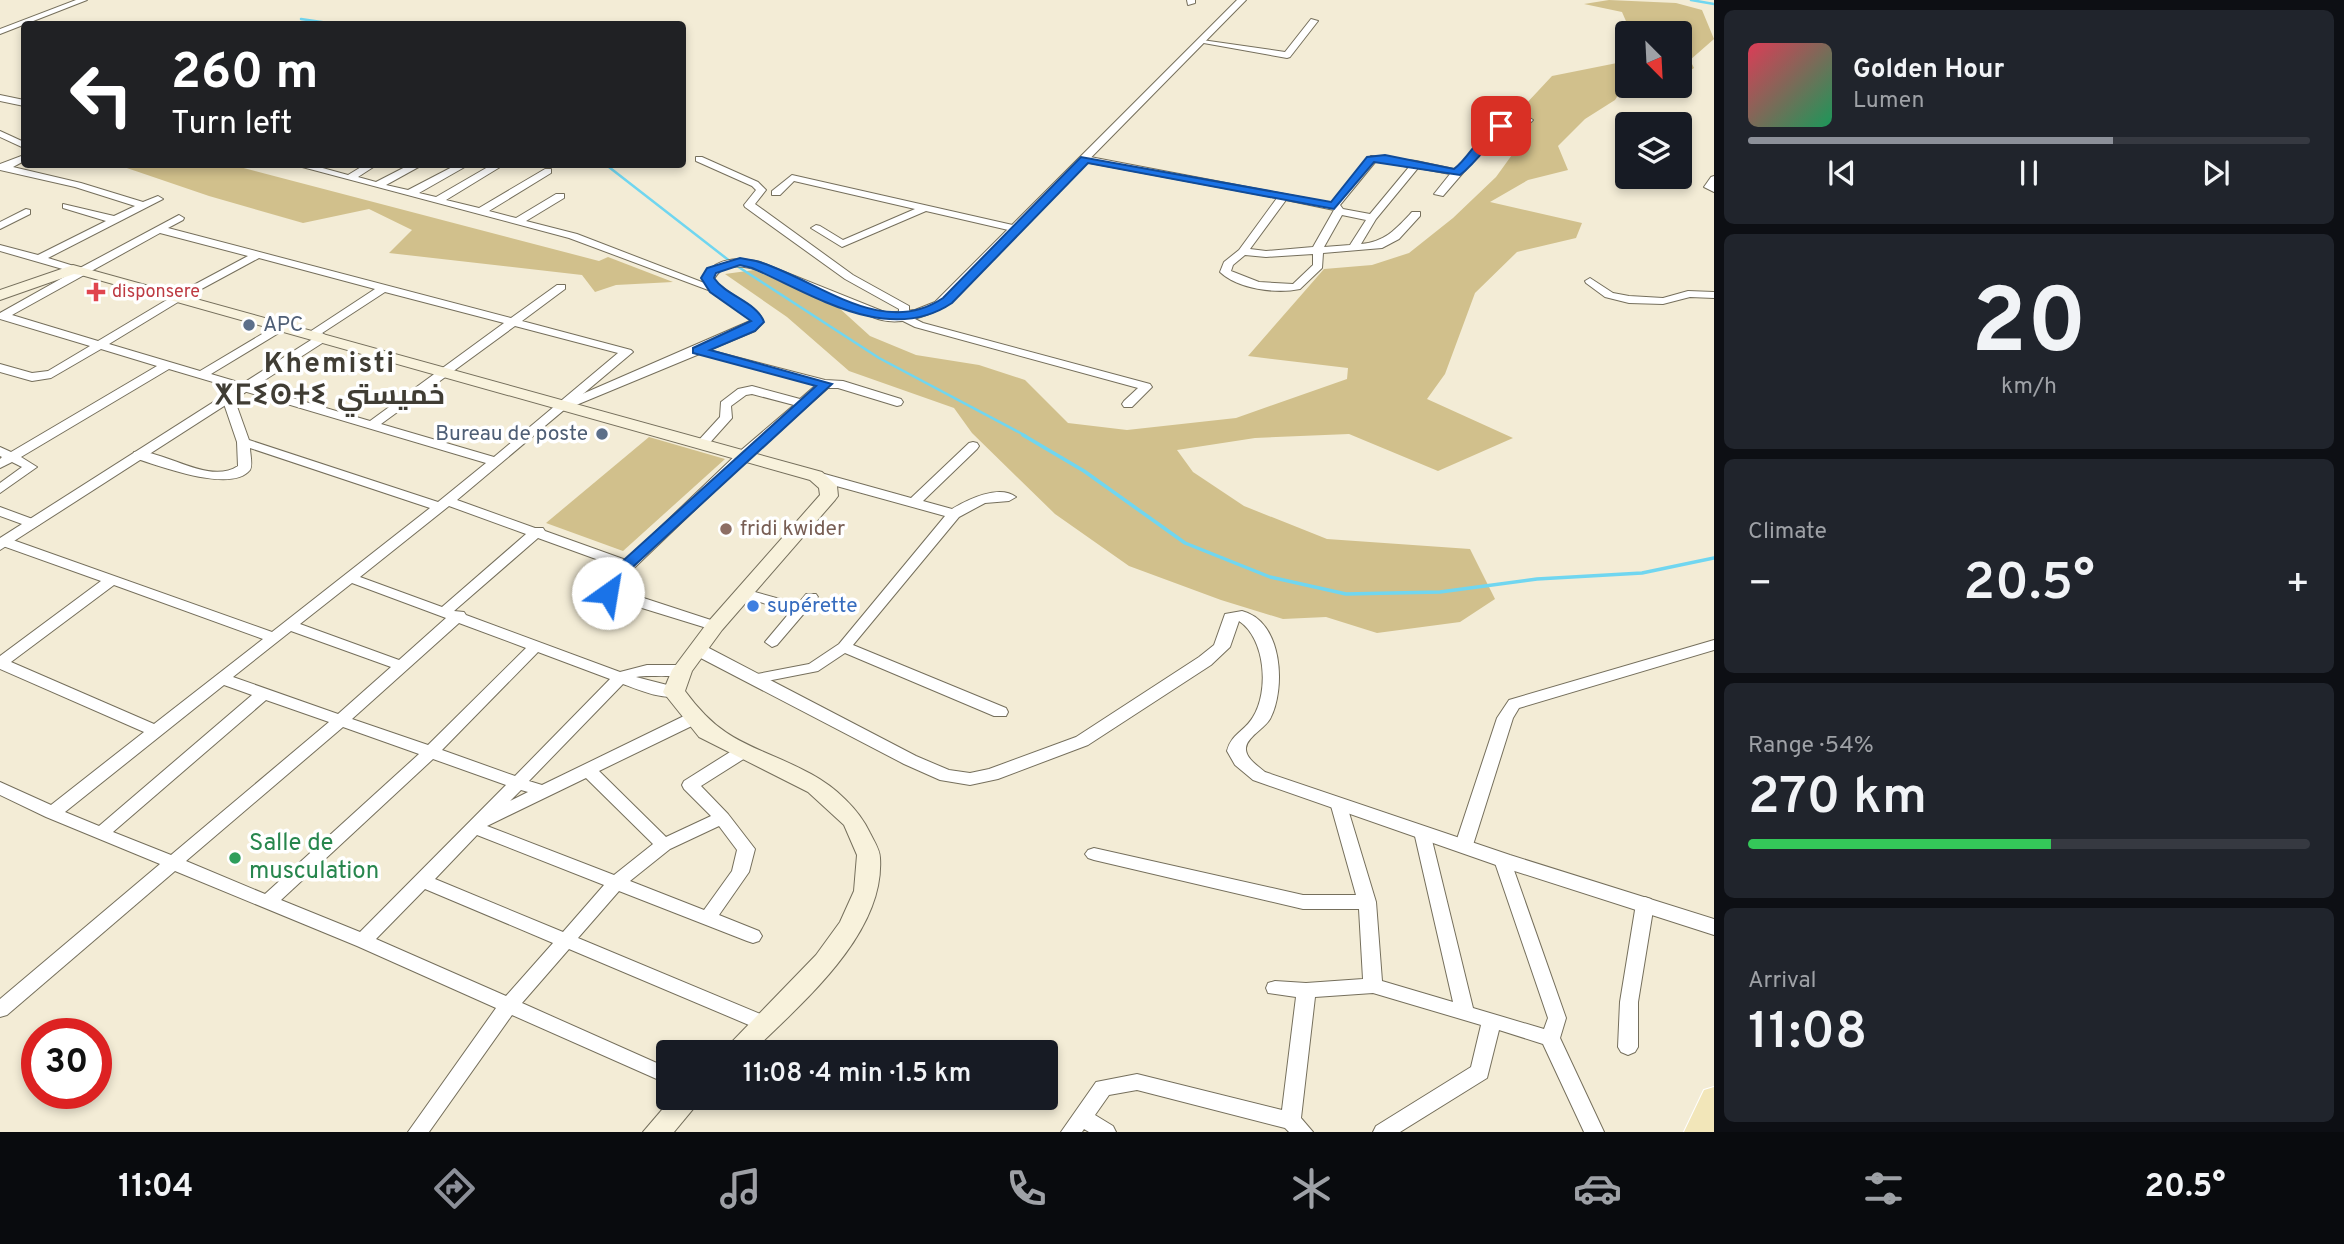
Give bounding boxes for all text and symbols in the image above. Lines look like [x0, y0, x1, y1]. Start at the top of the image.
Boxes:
north arrow [1615, 21, 1692, 98]
map controls [1615, 21, 1692, 189]
text: 260 m [171, 44, 318, 106]
icon: left [56, 49, 147, 140]
text: Golden Hour [1853, 54, 2004, 87]
text: Lumen [1853, 87, 1924, 116]
pin [1471, 96, 1531, 156]
text: Turn left [171, 105, 292, 145]
icon: arrive [1482, 107, 1520, 145]
button: layers [1615, 112, 1692, 189]
icon: previous [1823, 154, 1861, 192]
icon: pause [2010, 154, 2048, 192]
icon: next [2197, 154, 2235, 192]
text: 20 [1971, 270, 2087, 385]
place label: disponsere [112, 281, 200, 304]
marker: disponsere [86, 282, 106, 302]
place label: APC [263, 312, 303, 339]
marker: APC [241, 317, 257, 333]
district label: Khemisti ⵅⵎⵉⵙⵜⵉ خميستي [215, 347, 445, 417]
text: km/h [2001, 373, 2057, 402]
place label: Bureau de poste [435, 421, 588, 448]
marker: Bureau de poste [594, 426, 610, 442]
place label: fridi kwider [740, 516, 845, 543]
text: Climate [1748, 518, 1827, 547]
marker: fridi kwider [718, 521, 734, 537]
text: 20.5° [1963, 552, 2095, 618]
position arrow [571, 556, 645, 630]
text: − [1748, 561, 1773, 610]
text: + [2285, 561, 2310, 610]
place label: supérette [767, 593, 858, 620]
marker: supérette [745, 598, 761, 614]
text: Range · 54% [1748, 732, 1874, 761]
text: 270 km [1748, 766, 1927, 832]
place label: Salle de musculation [249, 829, 379, 887]
marker: Salle de musculation [227, 850, 243, 866]
text: Arrival [1748, 967, 1817, 996]
text: 11:08 [1748, 1001, 1867, 1067]
speed limit sign: 30 [21, 1018, 112, 1109]
text: 11:08 · 4 min · 1.5 km [743, 1058, 971, 1091]
icon: directions [430, 1164, 479, 1213]
icon: music [716, 1164, 765, 1213]
icon: phone [1002, 1164, 1051, 1213]
icon: climate [1287, 1164, 1336, 1213]
icon: car [1573, 1164, 1622, 1213]
icon: filters [1859, 1164, 1908, 1213]
text: 11:04 [118, 1168, 193, 1208]
text: 20.5° [2144, 1168, 2226, 1208]

